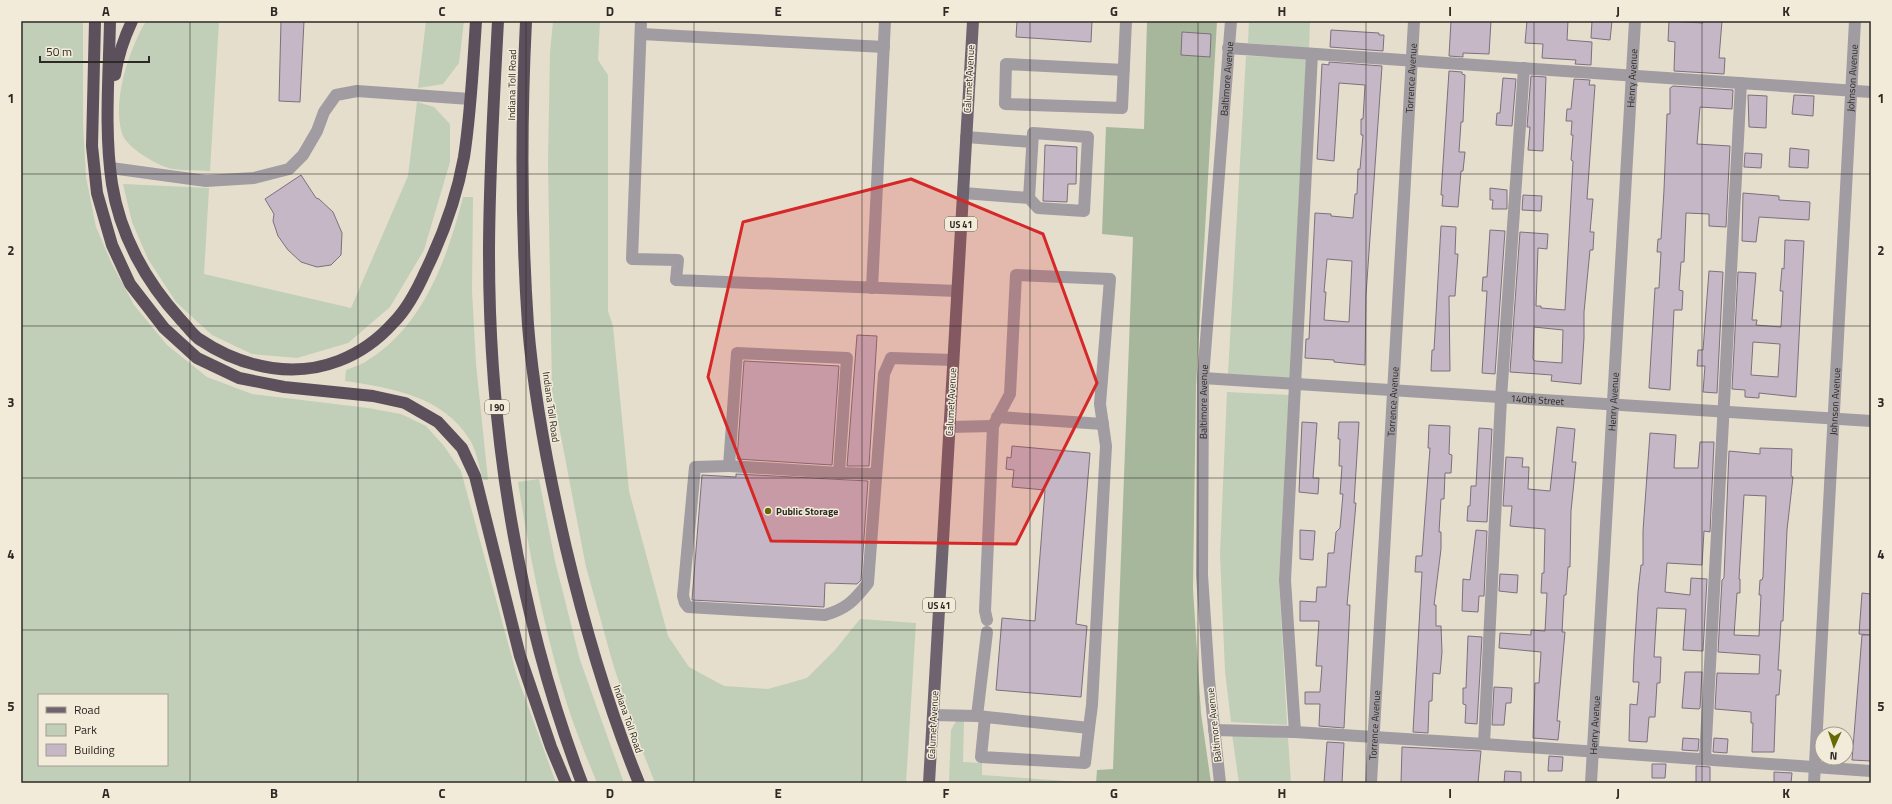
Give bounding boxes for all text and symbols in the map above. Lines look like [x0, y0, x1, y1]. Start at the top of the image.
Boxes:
text: A [102, 1, 110, 21]
text: B [270, 1, 278, 21]
text: C [438, 1, 446, 21]
text: D [606, 1, 614, 21]
text: E [774, 1, 782, 21]
text: F [943, 1, 950, 21]
text: G [1110, 1, 1118, 21]
text: H [1278, 1, 1286, 21]
text: I [1448, 1, 1452, 21]
text: J [1616, 1, 1620, 21]
text: K [1782, 1, 1790, 21]
scale bar [40, 38, 149, 64]
street label: Baltimore Avenue [1216, 41, 1237, 117]
text: 50 m [46, 42, 72, 61]
street label: Torrence Avenue [1401, 43, 1420, 113]
street label: Calumet Avenue [960, 44, 978, 114]
street label: Johnson Avenue [1843, 44, 1861, 112]
street label: Henry Avenue [1623, 48, 1641, 108]
street label: Indiana Toll Road [504, 49, 520, 121]
text: 1 [7, 88, 15, 108]
text: 1 [1877, 88, 1885, 108]
road number: US 41 [945, 217, 977, 231]
text: 2 [7, 240, 15, 260]
text: 2 [1877, 240, 1885, 260]
street label: Baltimore Avenue [1195, 364, 1212, 439]
street label: Torrence Avenue [1383, 366, 1402, 437]
street label: Calumet Avenue [942, 367, 960, 437]
street label: Johnson Avenue [1825, 367, 1844, 436]
street label: Indiana Toll Road [539, 371, 563, 443]
street label: Henry Avenue [1604, 372, 1622, 432]
street label: 140th Street [1510, 390, 1565, 409]
text: 3 [7, 392, 15, 412]
text: 3 [1877, 392, 1885, 412]
road number: I 90 [485, 400, 509, 414]
place label: Public Storage [776, 504, 838, 519]
marker: Public Storage [763, 506, 773, 516]
text: 4 [7, 544, 15, 564]
text: 4 [1877, 544, 1885, 564]
road number: US 41 [923, 598, 955, 612]
street label: Indiana Toll Road [609, 683, 647, 755]
street label: Baltimore Avenue [1203, 687, 1225, 763]
street label: Calumet Avenue [924, 690, 942, 760]
street label: Torrence Avenue [1365, 690, 1384, 760]
legend [38, 694, 168, 766]
street label: Henry Avenue [1585, 695, 1604, 755]
text: 5 [7, 696, 15, 716]
text: 5 [1877, 696, 1885, 716]
text: Road [74, 700, 100, 719]
text: Park [74, 720, 97, 739]
north arrow [1814, 726, 1854, 766]
text: Building [74, 740, 115, 759]
text: N [1829, 748, 1838, 764]
text: A [102, 783, 110, 803]
text: B [270, 783, 278, 803]
text: C [438, 783, 446, 803]
text: D [606, 783, 614, 803]
text: E [774, 783, 782, 803]
text: F [943, 783, 950, 803]
text: G [1110, 783, 1118, 803]
text: H [1278, 783, 1286, 803]
text: I [1448, 783, 1452, 803]
text: J [1616, 783, 1620, 803]
text: K [1782, 783, 1790, 803]

